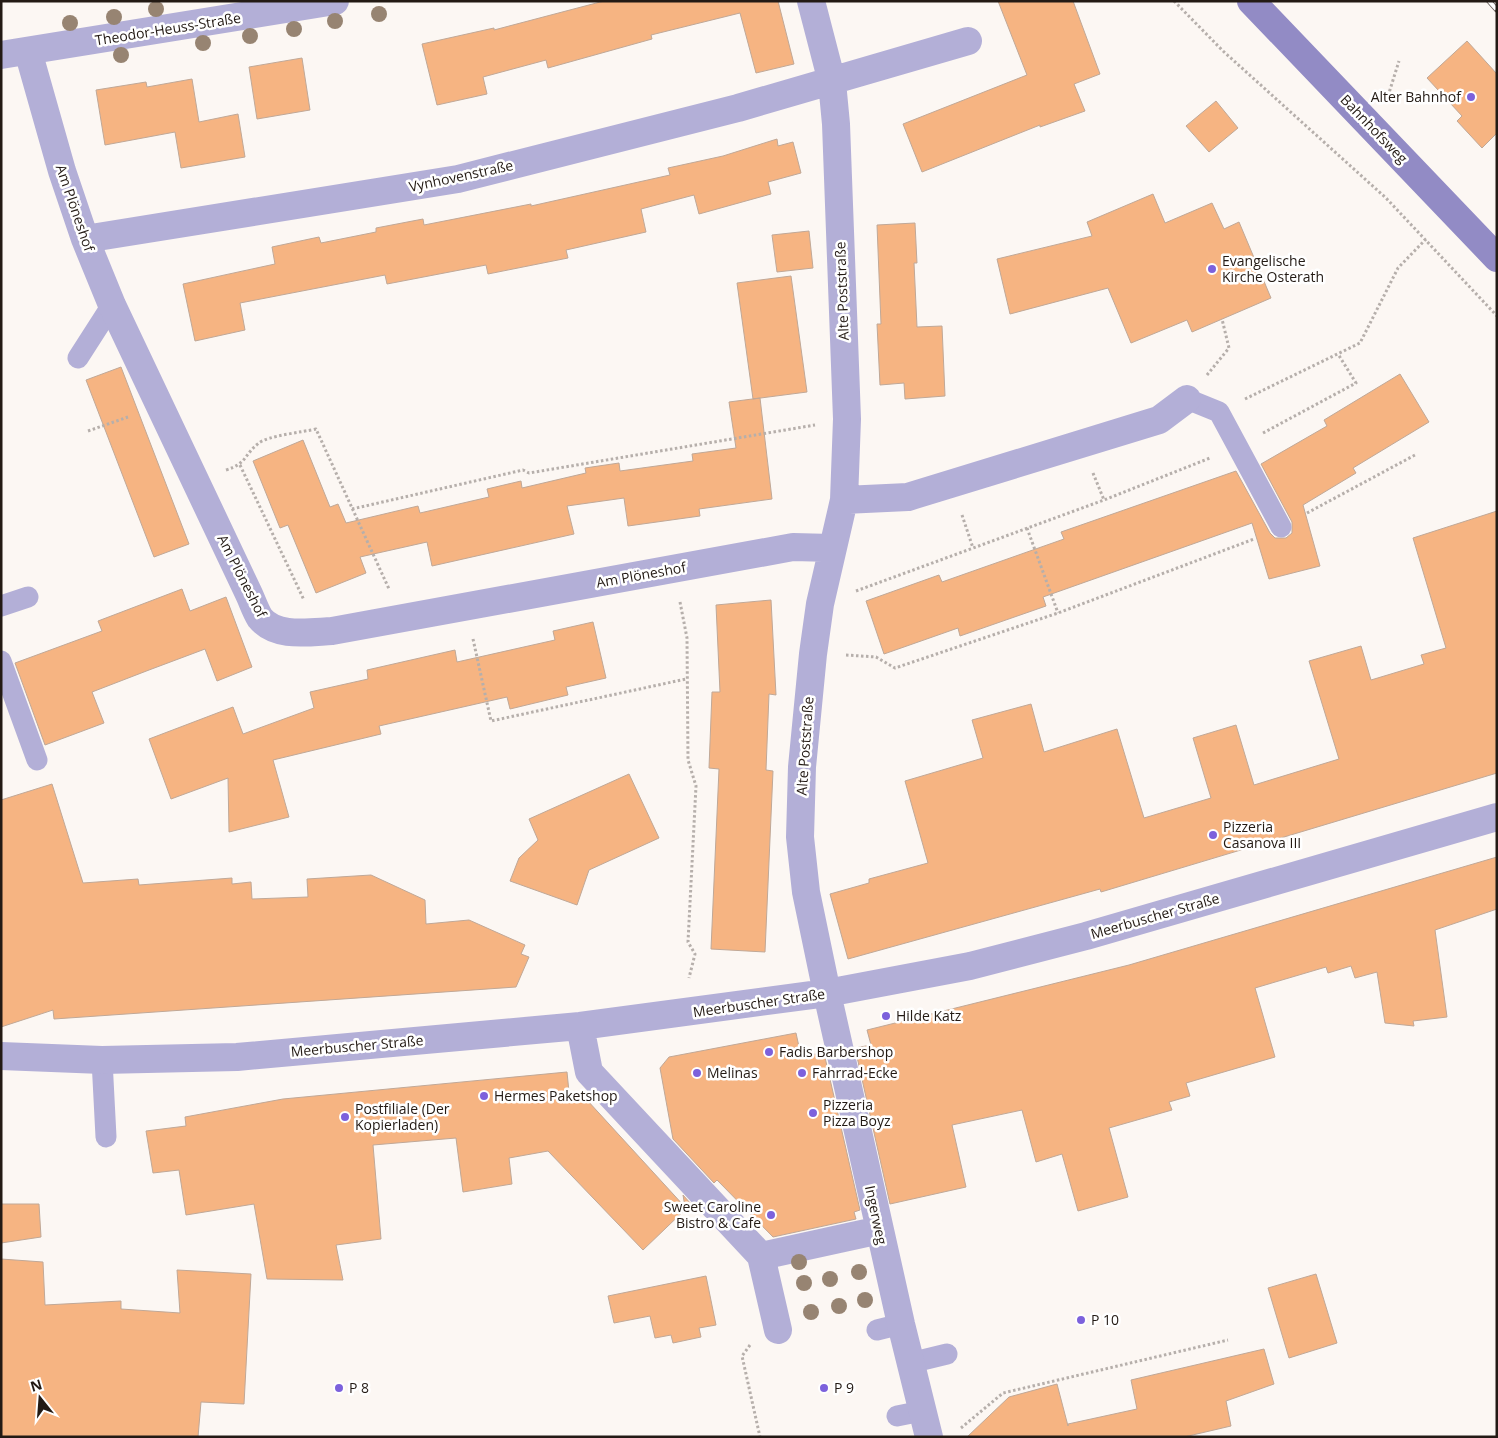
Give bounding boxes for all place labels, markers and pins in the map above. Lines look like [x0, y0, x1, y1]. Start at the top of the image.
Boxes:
place label: Alter Bahnhof [1371, 87, 1462, 106]
marker: Alter Bahnhof [1465, 91, 1477, 103]
place label: Evangelische Kirche Osterath [1222, 251, 1324, 286]
marker: Evangelische Kirche Osterath [1206, 263, 1218, 275]
place label: Pizzeria Casanova III [1223, 817, 1301, 852]
marker: Pizzeria Casanova III [1207, 829, 1219, 841]
place label: Hilde Katz [896, 1006, 962, 1025]
marker: Hilde Katz [880, 1010, 892, 1022]
place label: Fadis Barbershop [779, 1042, 893, 1061]
marker: Fadis Barbershop [763, 1046, 775, 1058]
place label: Melinas [707, 1063, 758, 1082]
place label: Fahrrad-Ecke [812, 1063, 898, 1082]
marker: Melinas [691, 1067, 703, 1079]
marker: Fahrrad-Ecke [796, 1067, 808, 1079]
place label: Hermes Paketshop [494, 1086, 618, 1105]
marker: Hermes Paketshop [478, 1090, 490, 1102]
place label: Pizzeria Pizza Boyz [823, 1095, 891, 1130]
place label: Postfiliale (Der Kopierladen) [355, 1099, 450, 1134]
marker: Pizzeria Pizza Boyz [807, 1107, 819, 1119]
marker: Postfiliale (Der Kopierladen) [339, 1111, 351, 1123]
place label: Sweet Caroline Bistro & Cafe [664, 1197, 761, 1232]
marker: Sweet Caroline Bistro & Cafe [765, 1209, 777, 1221]
place label: P 10 [1091, 1310, 1119, 1329]
marker: P 10 [1075, 1314, 1087, 1326]
place label: P 8 [349, 1378, 369, 1397]
place label: P 9 [834, 1378, 854, 1397]
marker: P 8 [333, 1382, 345, 1394]
marker: P 9 [818, 1382, 830, 1394]

